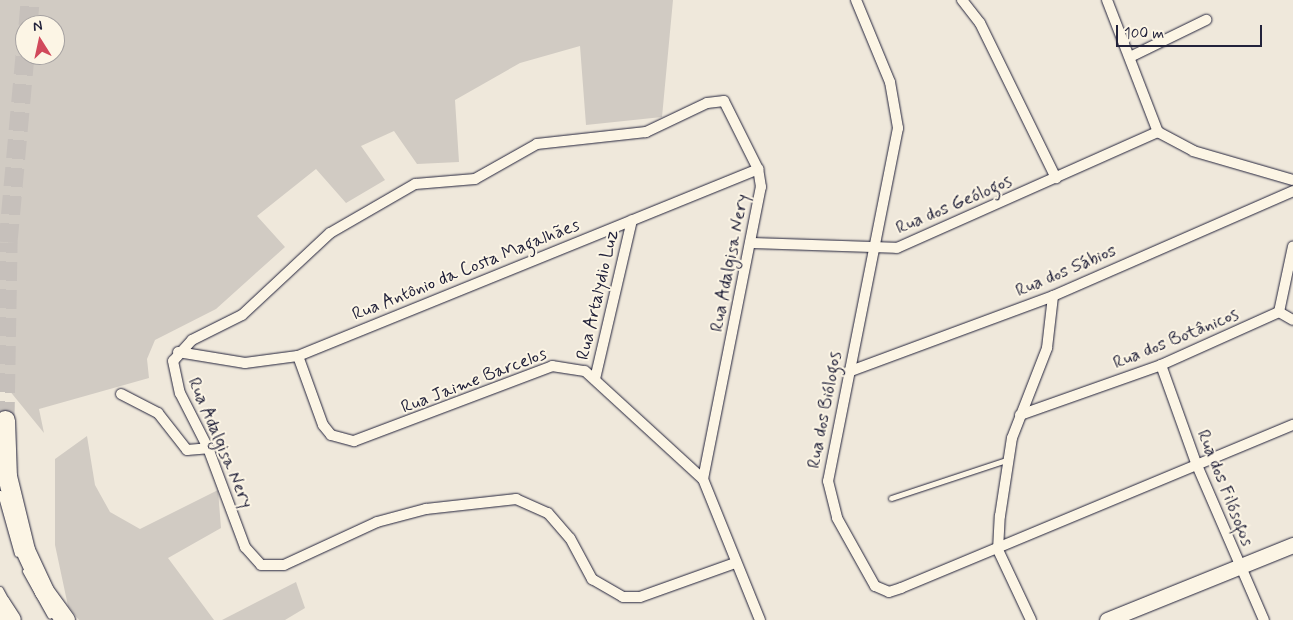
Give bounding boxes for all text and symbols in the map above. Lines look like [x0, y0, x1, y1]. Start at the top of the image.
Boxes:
north arrow [15, 15, 65, 65]
scale bar [1118, 15, 1264, 47]
text: N [31, 17, 44, 36]
text: 100 m [1124, 24, 1164, 44]
street label: Rua dos Geólogos [893, 171, 1015, 239]
street label: Rua Adalgisa Nery [706, 194, 754, 332]
street label: Rua Antônio da Costa Magalhães [350, 215, 582, 325]
street label: Rua Artalydio Luz [573, 228, 623, 362]
street label: Rua dos Sábios [1012, 240, 1120, 302]
street label: Rua dos Botânicos [1112, 305, 1240, 373]
street label: Rua Jaime Barcelos [400, 344, 548, 418]
street label: Rua dos Biólogos [803, 350, 847, 470]
street label: Rua Adalgisa Nery [183, 376, 257, 510]
street label: Rua dos Filósofos [1192, 427, 1258, 549]

